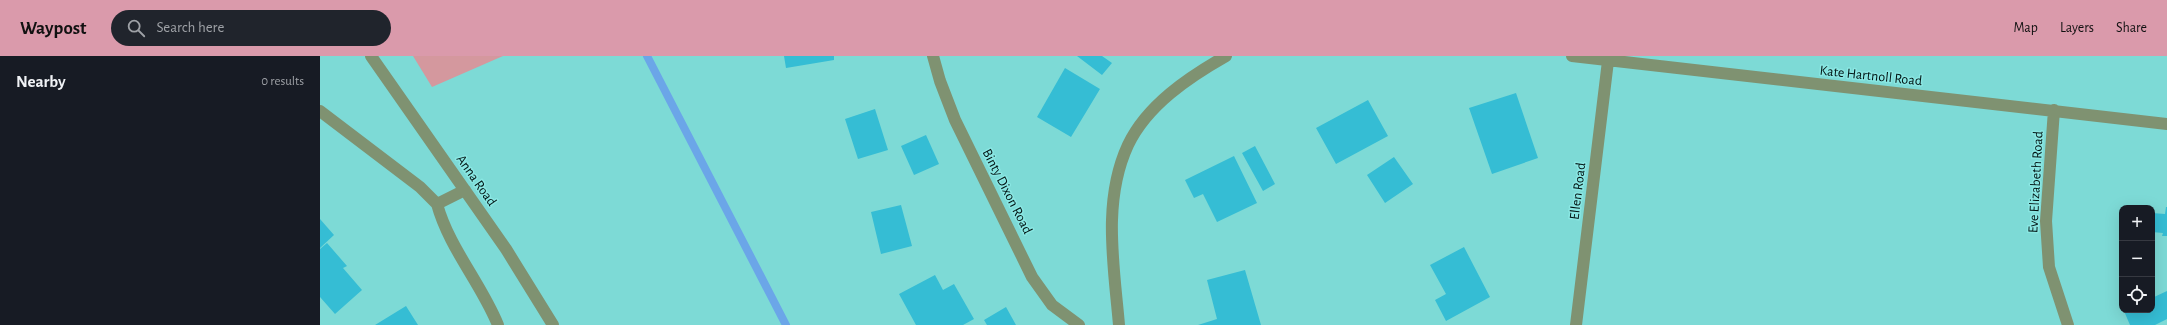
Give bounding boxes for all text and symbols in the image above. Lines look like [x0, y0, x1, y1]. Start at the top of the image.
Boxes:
search box [111, 10, 391, 46]
icon: search [125, 17, 147, 39]
text: Waypost [20, 19, 87, 38]
text: Search here [157, 20, 224, 35]
text: Map [2013, 21, 2038, 35]
text: Layers [2060, 21, 2094, 35]
text: Share [2116, 21, 2147, 35]
street label: Kate Hartnoll Road [1819, 64, 1923, 88]
text: Nearby [16, 73, 66, 90]
text: 0 results [261, 75, 304, 88]
street label: Eve Elizabeth Road [2026, 131, 2046, 233]
street label: Binty Dixon Road [980, 147, 1035, 236]
street label: Anna Road [454, 152, 499, 209]
street label: Ellen Road [1568, 162, 1588, 221]
map controls [2119, 205, 2155, 313]
button: + [2119, 205, 2155, 241]
button: − [2119, 241, 2155, 277]
button: locate [2119, 277, 2155, 313]

